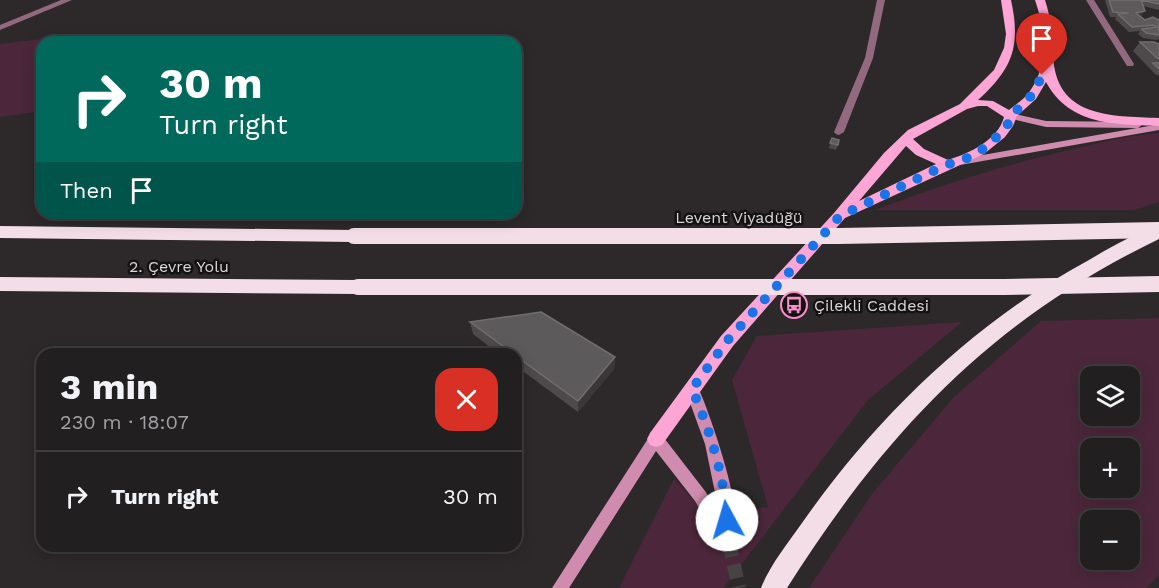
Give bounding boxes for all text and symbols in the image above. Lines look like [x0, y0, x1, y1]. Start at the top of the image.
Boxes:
pin [1016, 13, 1067, 75]
icon: arrive [1025, 22, 1058, 55]
text: 30 m [159, 59, 263, 108]
icon: right [60, 60, 138, 138]
text: Turn right [159, 109, 288, 141]
icon: arrive [125, 174, 158, 207]
text: Then [60, 178, 113, 203]
street label: Levent Viyadüğü [675, 208, 803, 227]
street label: 2. Çevre Yolu [129, 257, 229, 276]
bus stop icon: Çilekli Caddesi [779, 290, 809, 320]
place label: Çilekli Caddesi [814, 296, 929, 315]
text: 3 min [60, 366, 158, 408]
map controls [1080, 366, 1140, 570]
button: layers [1080, 366, 1140, 426]
button: close [435, 368, 498, 431]
text: 230 m · 18:07 [60, 410, 189, 434]
button: + [1080, 438, 1140, 498]
icon: right [60, 480, 93, 513]
text: Turn right [111, 484, 218, 509]
text: 30 m [443, 484, 498, 509]
position arrow [695, 488, 759, 552]
button: − [1080, 510, 1140, 570]

